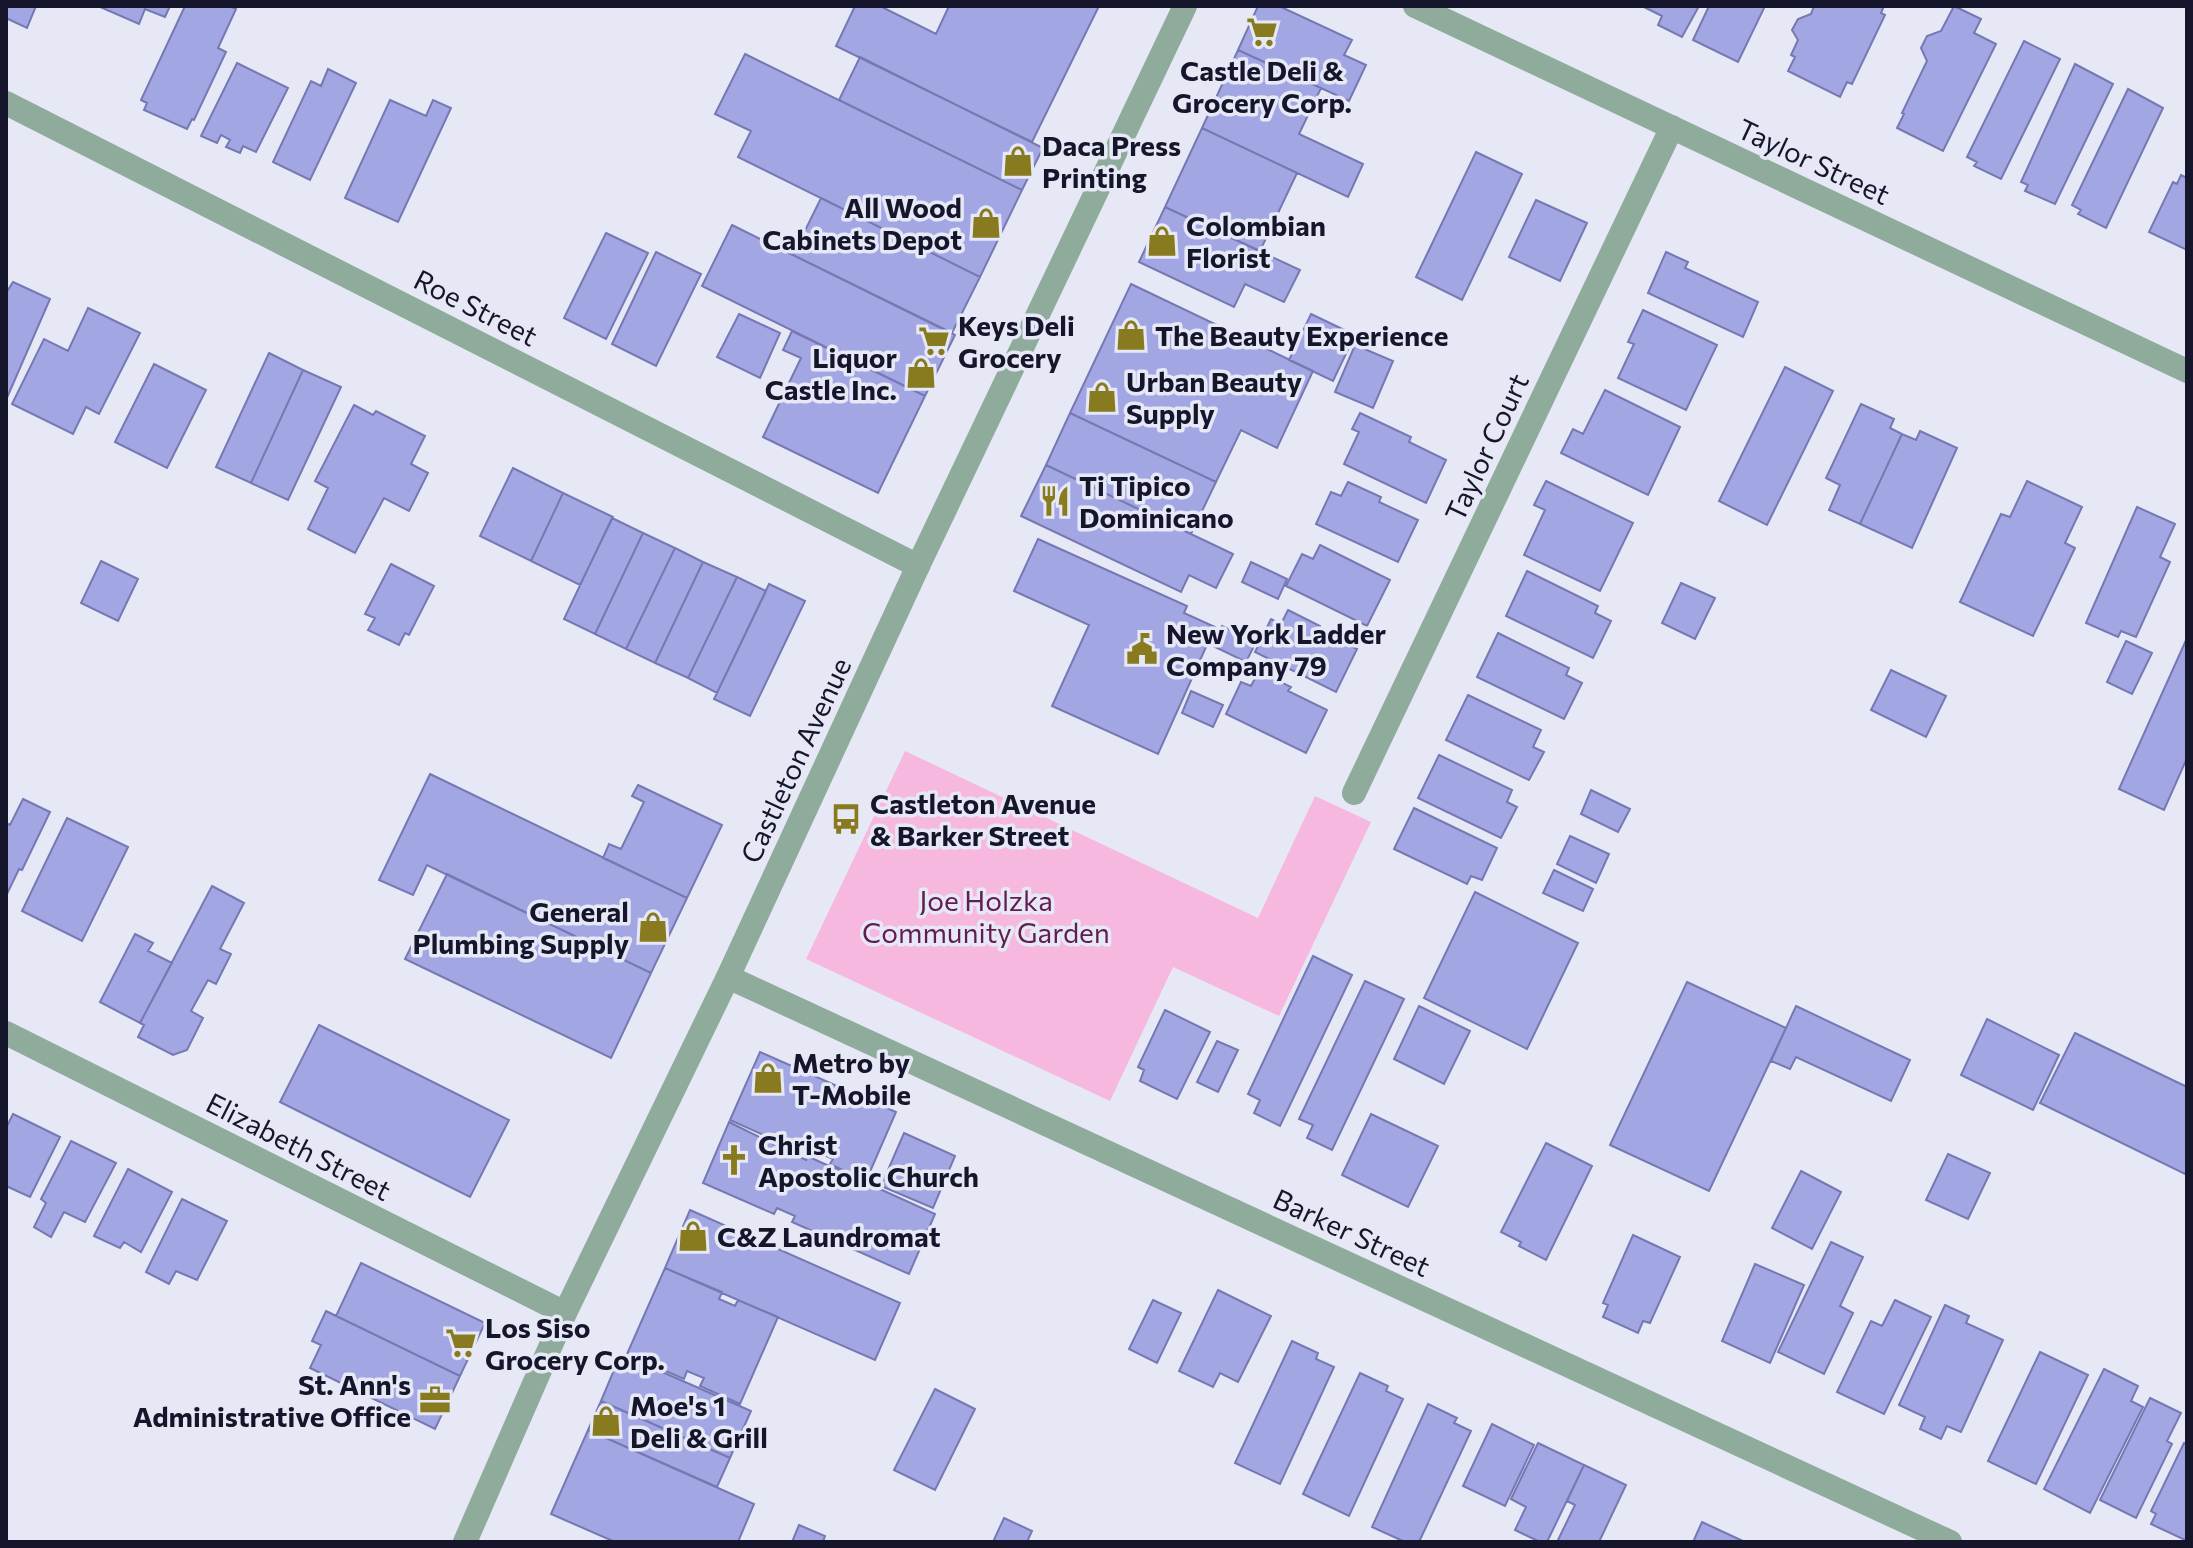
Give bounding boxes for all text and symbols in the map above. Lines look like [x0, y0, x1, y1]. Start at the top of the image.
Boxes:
supermarket icon: Castle Deli & Grocery Corp. [1245, 15, 1279, 49]
place label: Castle Deli & Grocery Corp. [1172, 53, 1352, 119]
street label: Taylor Street [1733, 111, 1895, 211]
place label: Daca Press Printing [1042, 128, 1181, 194]
shop icon: Daca Press Printing [1001, 144, 1035, 178]
place label: All Wood Cabinets Depot [762, 190, 962, 256]
shop icon: All Wood Cabinets Depot [969, 206, 1003, 240]
place label: Colombian Florist [1186, 208, 1326, 274]
shop icon: Colombian Florist [1145, 224, 1179, 258]
street label: Roe Street [409, 261, 543, 353]
place label: Keys Deli Grocery [958, 308, 1075, 374]
shop icon: The Beauty Experience [1114, 318, 1148, 352]
place label: The Beauty Experience [1155, 318, 1448, 352]
supermarket icon: Keys Deli Grocery [917, 324, 951, 358]
place label: Liquor Castle Inc. [765, 340, 897, 406]
shop icon: Liquor Castle Inc. [904, 356, 938, 390]
place label: Urban Beauty Supply [1126, 364, 1302, 430]
street label: Taylor Court [1437, 368, 1535, 526]
shop icon: Urban Beauty Supply [1085, 380, 1119, 414]
place label: Ti Tipico Dominicano [1079, 468, 1234, 534]
restaurant icon: Ti Tipico Dominicano [1038, 484, 1072, 518]
place label: New York Ladder Company 79 [1166, 616, 1386, 682]
public building icon: New York Ladder Company 79 [1125, 632, 1159, 666]
street label: Castleton Avenue [733, 652, 857, 868]
place label: Castleton Avenue & Barker Street [870, 786, 1096, 852]
bus stop icon: Castleton Avenue & Barker Street [829, 802, 863, 836]
park label: Joe Holzka Community Garden [862, 883, 1110, 949]
place label: General Plumbing Supply [413, 894, 629, 960]
shop icon: General Plumbing Supply [636, 910, 670, 944]
place label: Metro by T-Mobile [792, 1045, 911, 1111]
shop icon: Metro by T-Mobile [751, 1061, 785, 1095]
street label: Elizabeth Street [201, 1085, 397, 1207]
place label: Christ Apostolic Church [758, 1127, 979, 1193]
church icon: Christ Apostolic Church [717, 1143, 751, 1177]
street label: Barker Street [1268, 1181, 1436, 1283]
shop icon: C&Z Laundromat [676, 1219, 710, 1253]
place label: C&Z Laundromat [717, 1219, 941, 1253]
place label: Los Siso Grocery Corp. [485, 1310, 665, 1376]
supermarket icon: Los Siso Grocery Corp. [444, 1326, 478, 1360]
place label: St. Ann's Administrative Office [133, 1367, 411, 1433]
office icon: St. Ann's Administrative Office [418, 1383, 452, 1417]
place label: Moe's 1 Deli & Grill [630, 1388, 768, 1454]
shop icon: Moe's 1 Deli & Grill [589, 1404, 623, 1438]

